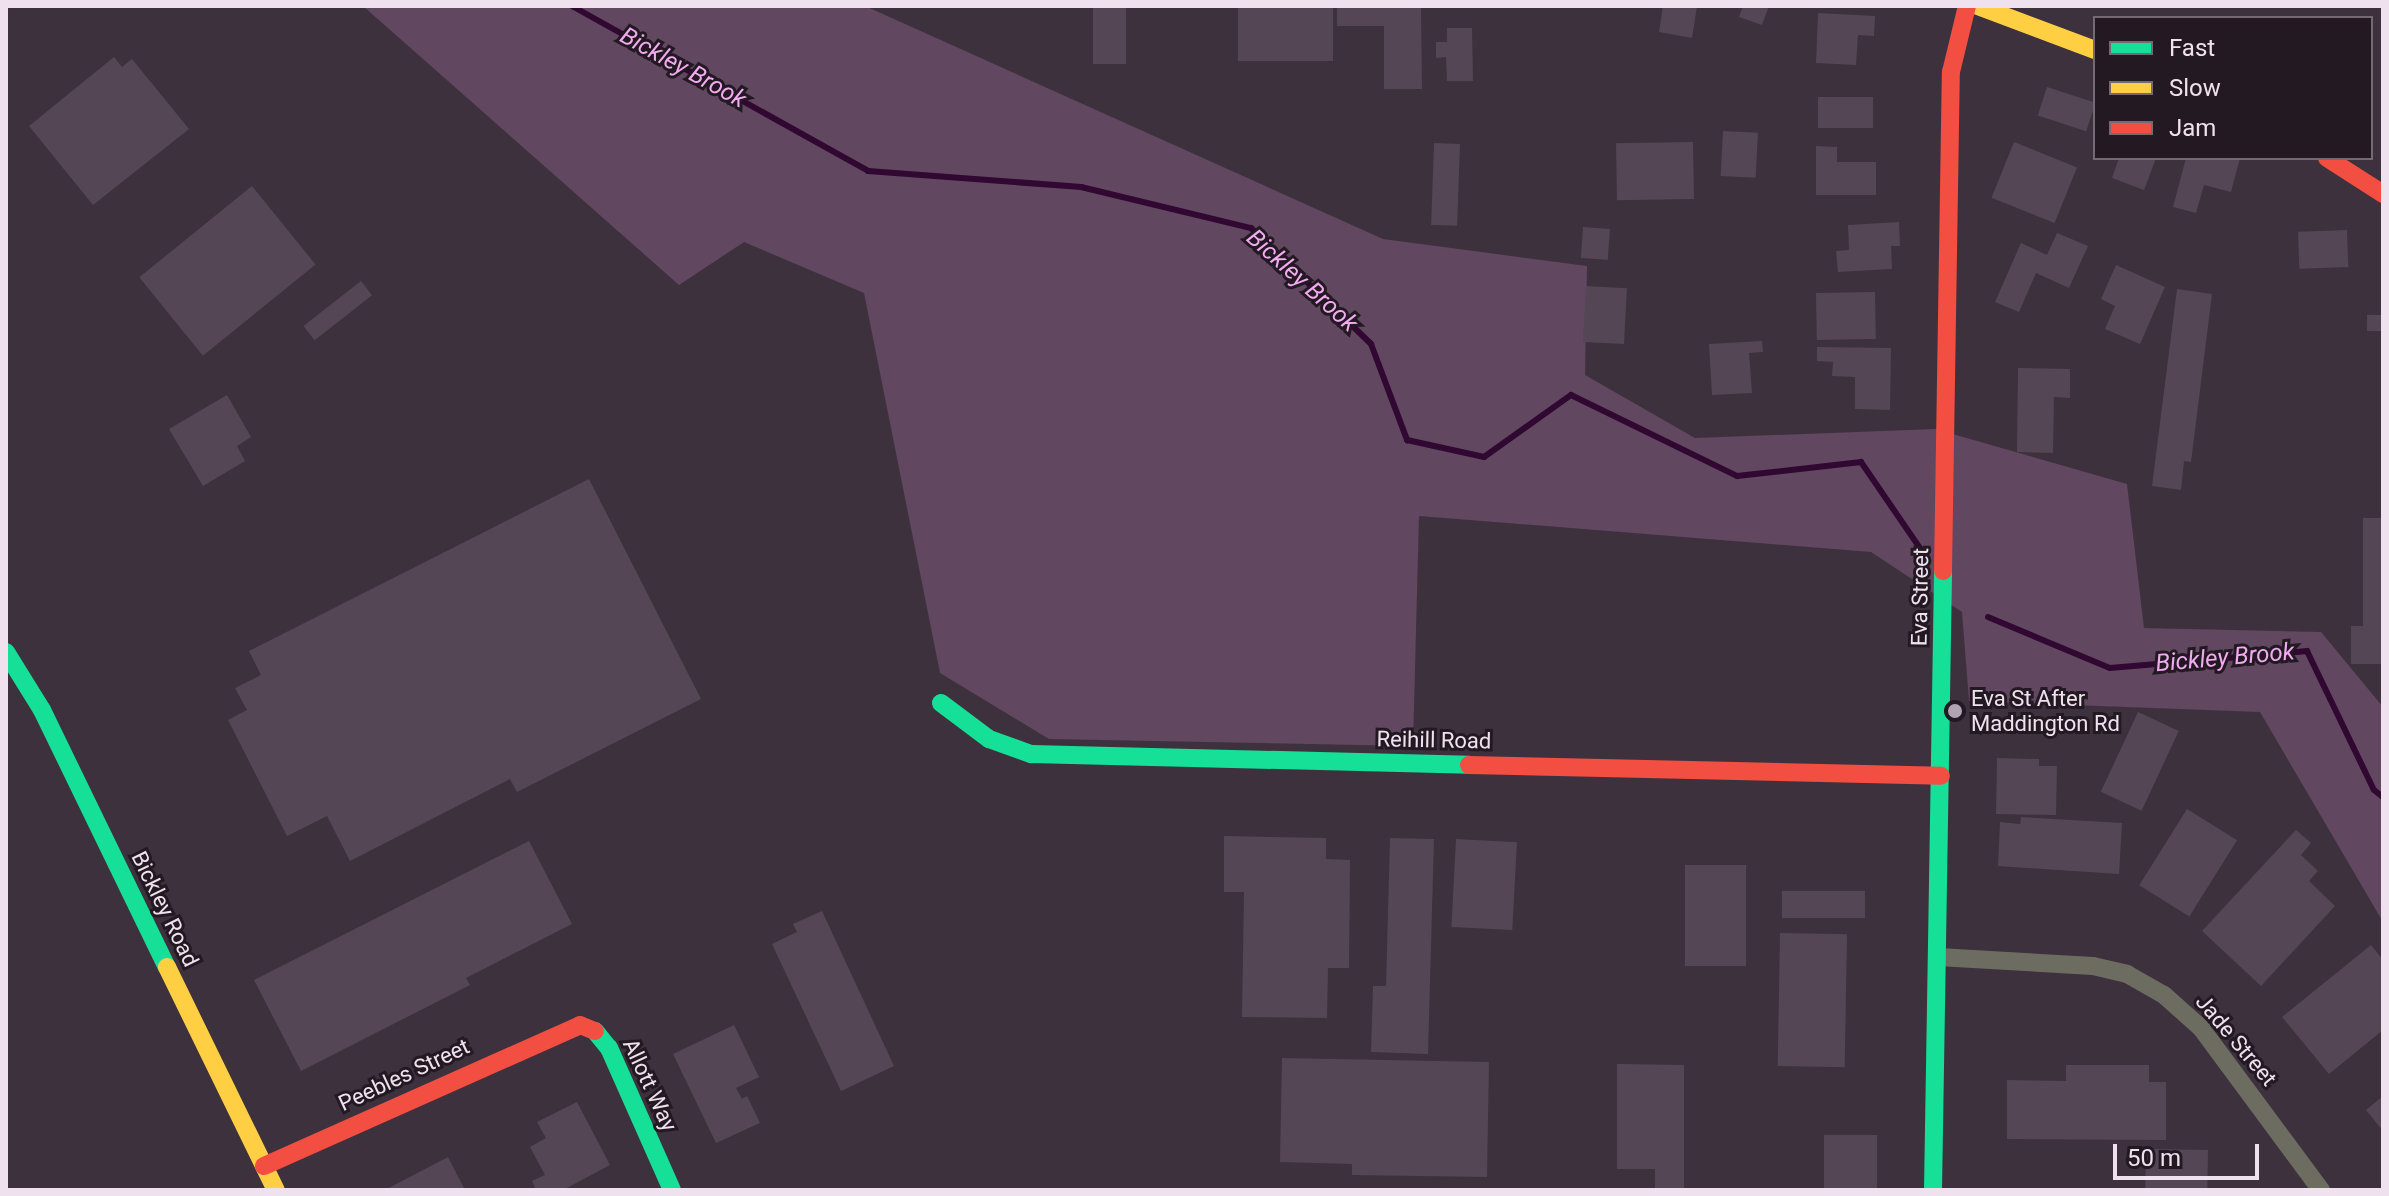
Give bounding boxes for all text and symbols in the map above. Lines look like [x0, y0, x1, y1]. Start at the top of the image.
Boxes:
legend [2093, 16, 2373, 160]
water label: Bickley Brook [615, 22, 751, 114]
text: Fast [2169, 34, 2215, 62]
text: Slow [2169, 74, 2221, 102]
text: Jam [2169, 114, 2216, 142]
water label: Bickley Brook [1241, 224, 1363, 338]
street label: Eva Street [1906, 548, 1934, 646]
water label: Bickley Brook [2154, 638, 2296, 678]
place label: Eva St After Maddington Rd [1971, 685, 2120, 736]
marker: Eva St After Maddington Rd [1946, 702, 1964, 720]
street label: Reihill Road [1376, 726, 1492, 754]
street label: Bickley Road [126, 847, 204, 971]
street label: Jade Street [2190, 989, 2282, 1091]
street label: Peebles Street [334, 1033, 474, 1117]
street label: Allott Way [617, 1035, 683, 1135]
scale bar [2117, 1128, 2263, 1178]
text: 50 m [2127, 1144, 2181, 1172]

